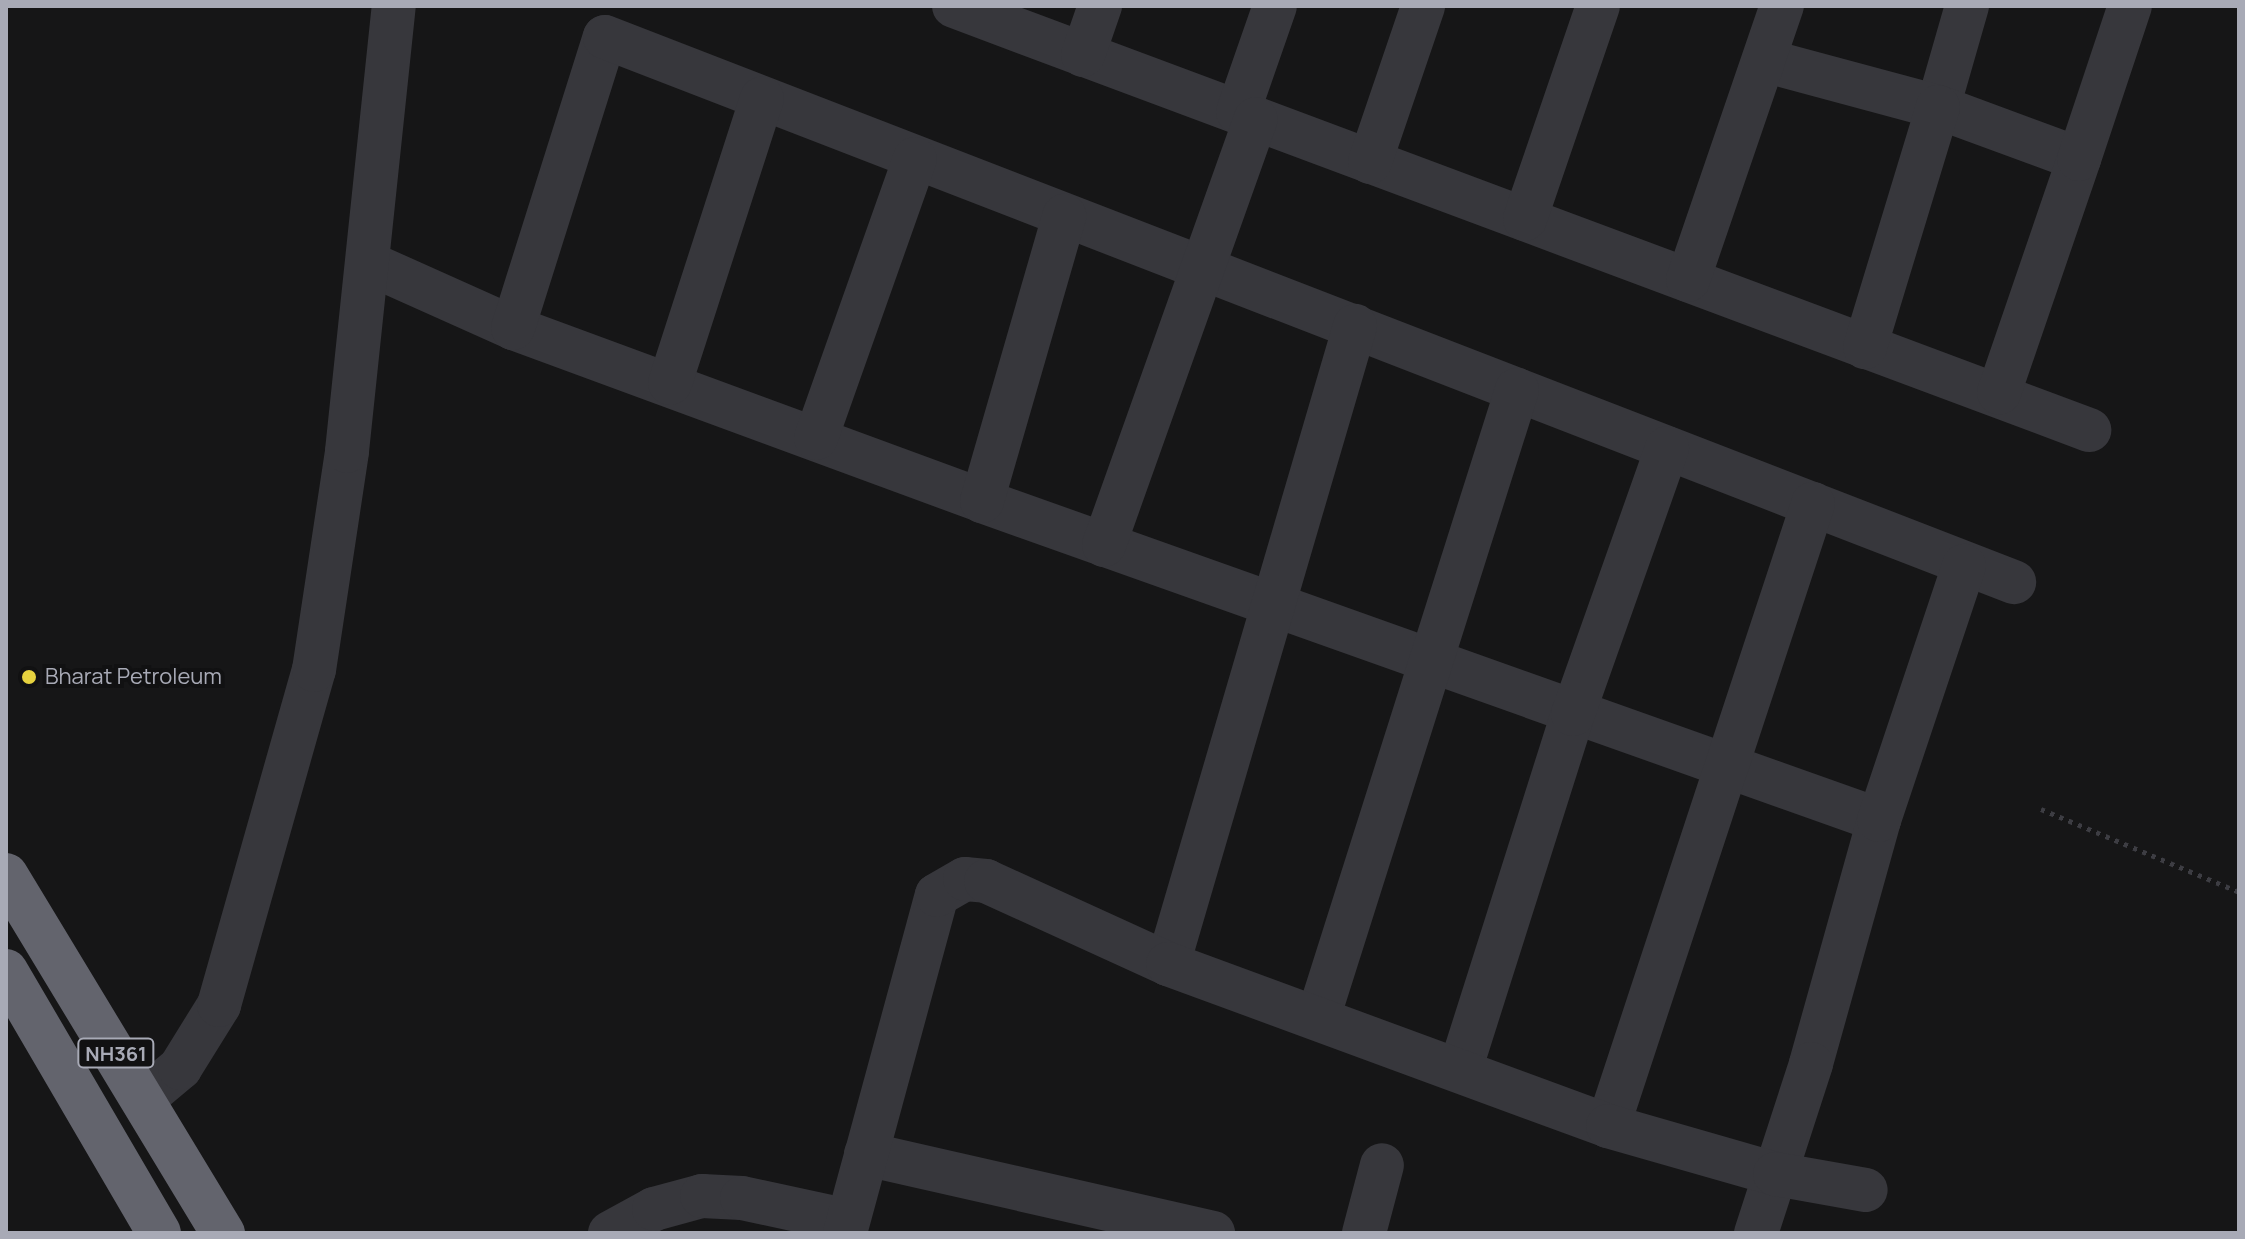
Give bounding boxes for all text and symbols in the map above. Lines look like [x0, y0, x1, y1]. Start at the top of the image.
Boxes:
place label: Bharat Petroleum [45, 664, 222, 690]
marker: Bharat Petroleum [20, 668, 38, 686]
road number: NH361 [76, 1037, 156, 1069]

